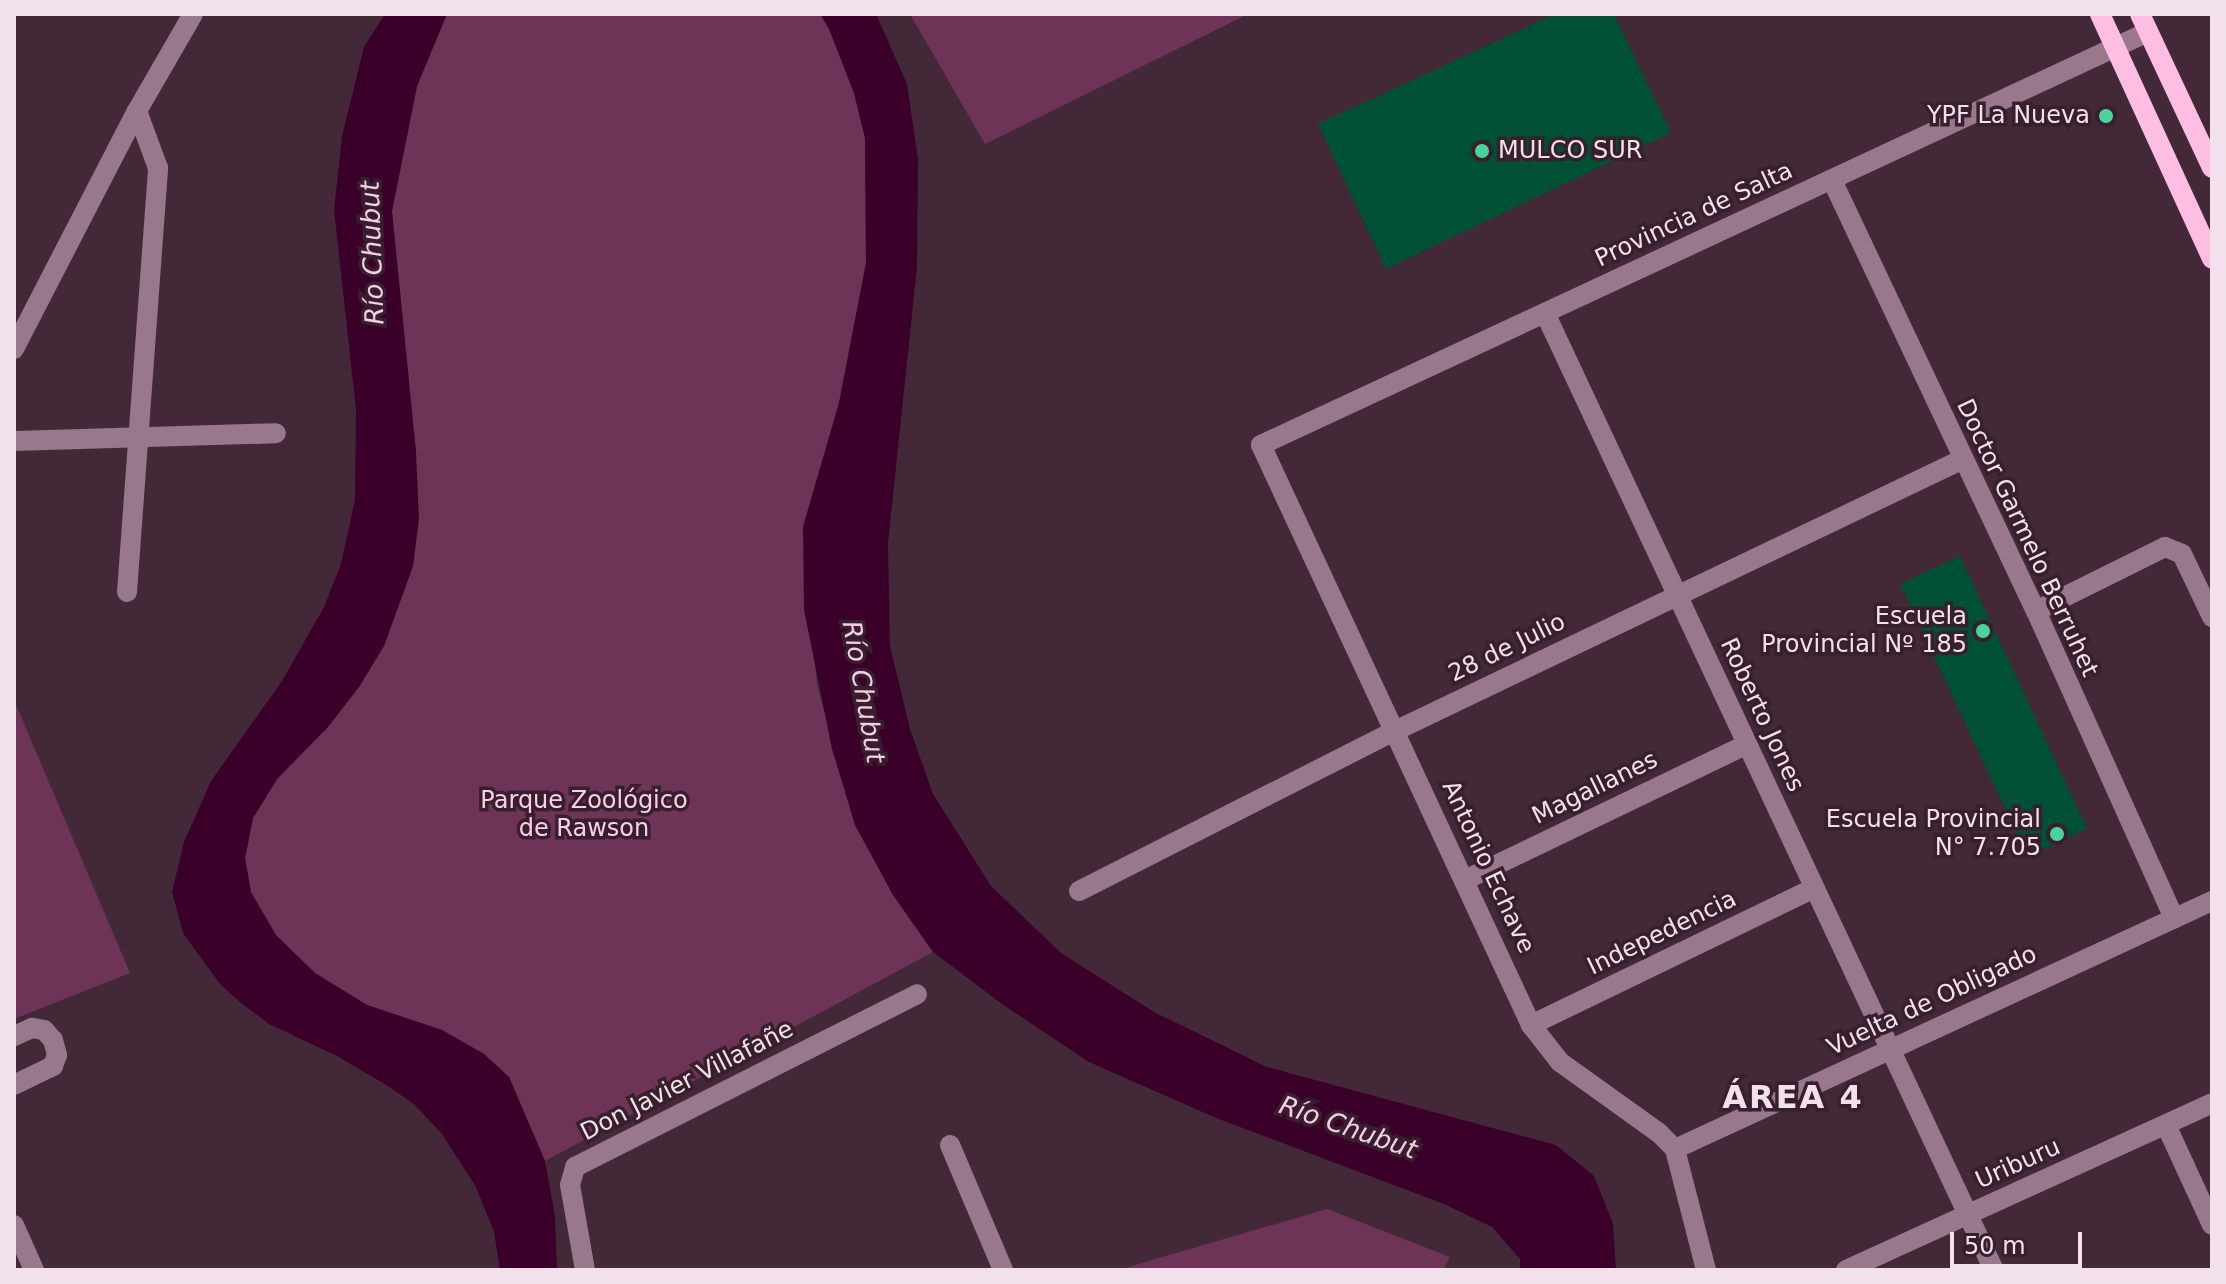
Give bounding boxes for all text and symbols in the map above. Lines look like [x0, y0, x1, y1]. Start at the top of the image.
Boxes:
place label: YPF La Nueva [1927, 102, 2090, 130]
marker: YPF La Nueva [2097, 107, 2115, 125]
place label: MULCO SUR [1498, 137, 1642, 165]
marker: MULCO SUR [1473, 142, 1491, 160]
street label: Provincia de Salta [1591, 157, 1797, 273]
water label: Río Chubut [355, 181, 391, 325]
street label: Doctor Garmelo Berruhet [1950, 395, 2104, 681]
place label: Escuela Provincial Nº 185 [1761, 603, 1967, 659]
street label: 28 de Julio [1444, 607, 1570, 689]
water label: Río Chubut [835, 619, 891, 765]
marker: Escuela Provincial Nº 185 [1974, 622, 1992, 640]
street label: Roberto Jones [1714, 634, 1810, 796]
street label: Magallanes [1528, 745, 1662, 831]
street label: Antonio Echave [1435, 776, 1541, 958]
park label: Parque Zoológico de Rawson [480, 787, 688, 843]
place label: Escuela Provincial N° 7.705 [1826, 806, 2041, 862]
marker: Escuela Provincial N° 7.705 [2048, 825, 2066, 843]
street label: Indepedencia [1583, 885, 1741, 981]
street label: Vuelta de Obligado [1823, 940, 2041, 1062]
street label: Don Javier Villafañe [576, 1015, 798, 1147]
district label: ÁREA 4 [1722, 1078, 1864, 1116]
water label: Río Chubut [1275, 1090, 1421, 1166]
street label: Uriburu [1971, 1133, 2065, 1195]
scale bar [1954, 1216, 2086, 1266]
text: 50 m [1964, 1232, 2026, 1260]

